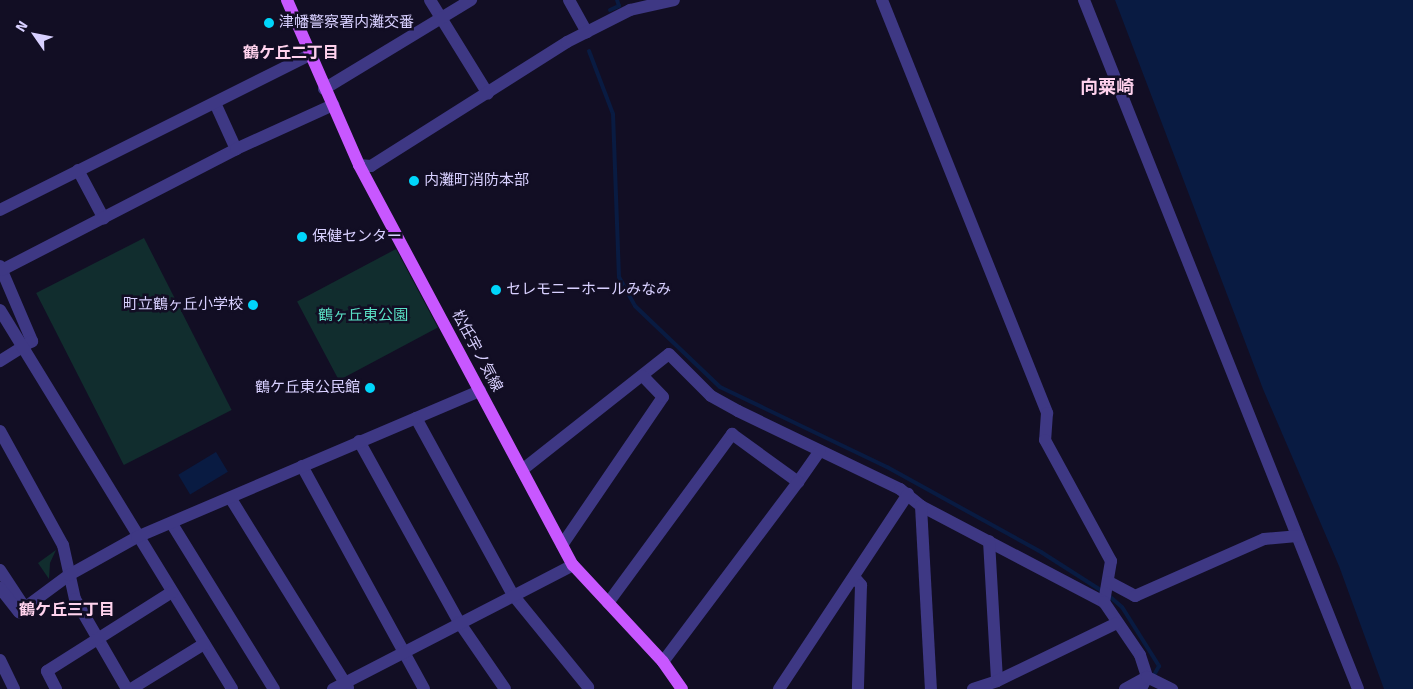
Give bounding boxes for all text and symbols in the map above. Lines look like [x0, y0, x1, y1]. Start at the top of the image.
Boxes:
north arrow [10, 10, 60, 60]
place label: 津幡警察署内灘交番 [279, 14, 414, 32]
marker: 津幡警察署内灘交番 [263, 17, 275, 29]
text: N [12, 18, 32, 35]
district label: 鶴ケ丘二丁目 [243, 43, 339, 63]
district label: 向粟崎 [1080, 76, 1134, 98]
place label: 内灘町消防本部 [424, 172, 529, 190]
marker: 内灘町消防本部 [408, 175, 420, 187]
place label: 保健センター [312, 228, 402, 246]
marker: 保健センター [296, 231, 308, 243]
place label: セレモニーホールみなみ [506, 281, 671, 299]
marker: セレモニーホールみなみ [490, 284, 502, 296]
place label: 町立鶴ヶ丘小学校 [123, 296, 243, 314]
marker: 町立鶴ヶ丘小学校 [247, 299, 259, 311]
park label: 鶴ヶ丘東公園 [318, 307, 408, 325]
street label: 松任宇ノ気線 [448, 307, 506, 395]
place label: 鶴ケ丘東公民館 [255, 379, 360, 397]
marker: 鶴ケ丘東公民館 [364, 382, 376, 394]
district label: 鶴ケ丘三丁目 [19, 600, 115, 620]

